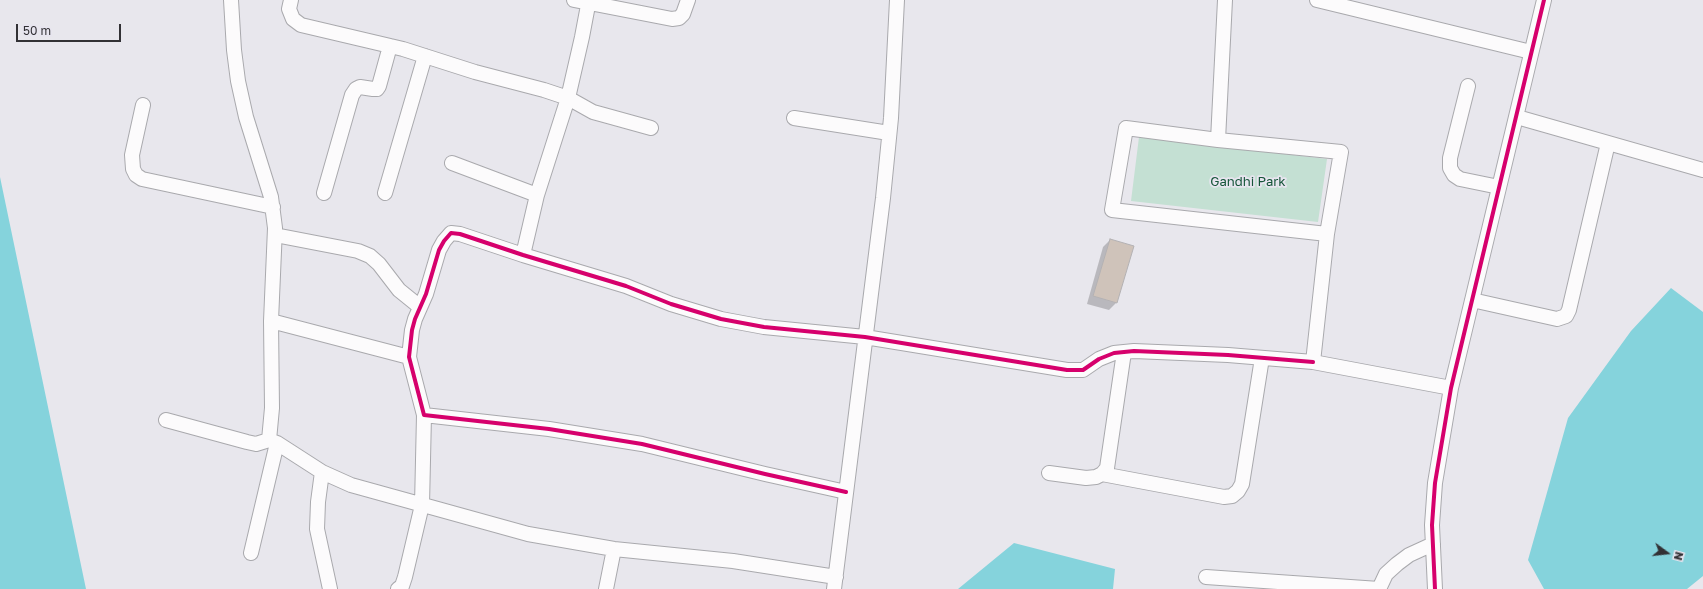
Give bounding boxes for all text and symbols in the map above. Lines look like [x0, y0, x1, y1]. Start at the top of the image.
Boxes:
scale bar [18, 16, 123, 42]
text: 50 m [23, 23, 51, 38]
park label: Gandhi Park [1210, 174, 1286, 190]
north arrow [1647, 533, 1687, 573]
text: N [1672, 551, 1686, 562]

